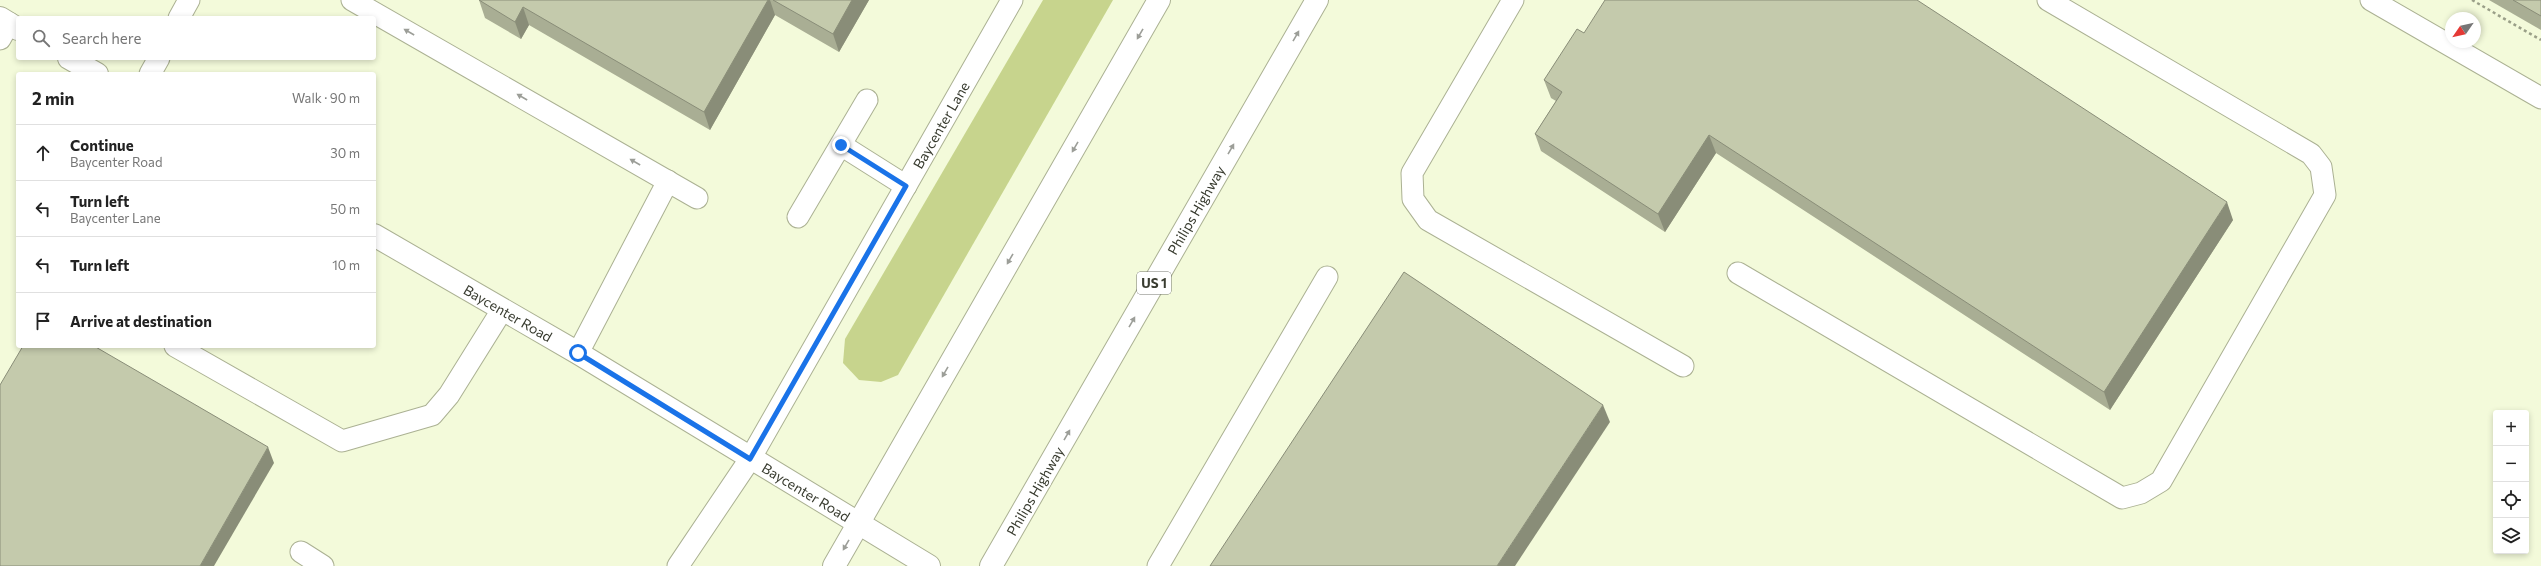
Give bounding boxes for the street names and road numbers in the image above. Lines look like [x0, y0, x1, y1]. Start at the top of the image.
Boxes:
street label: Baycenter Lane [909, 78, 973, 172]
street label: Philips Highway [1164, 163, 1228, 257]
road number: US 1 [1137, 272, 1171, 294]
street label: Baycenter Road [461, 281, 555, 345]
street label: Philips Highway [1003, 444, 1067, 538]
street label: Baycenter Road [759, 459, 853, 525]

